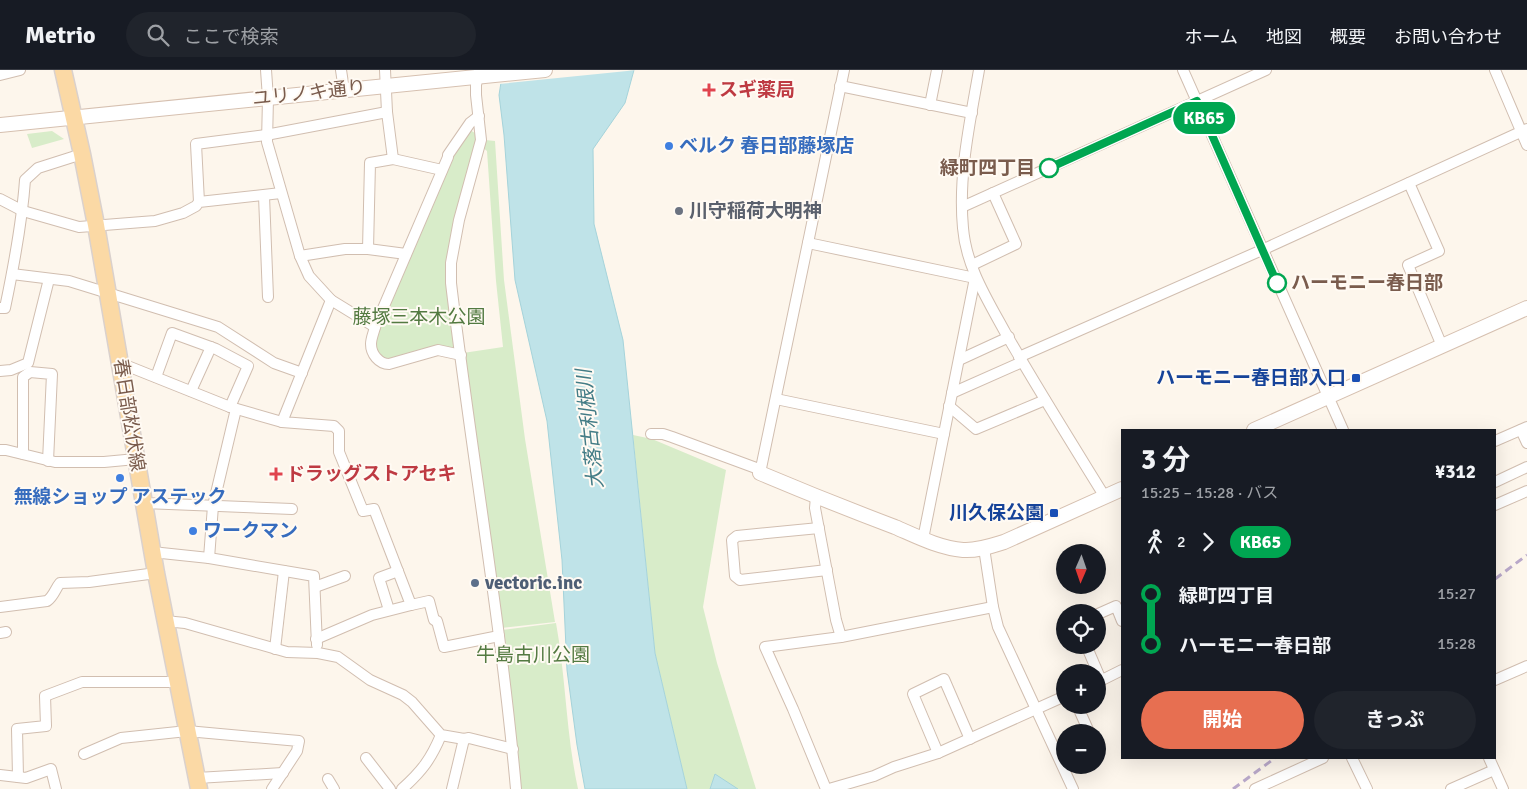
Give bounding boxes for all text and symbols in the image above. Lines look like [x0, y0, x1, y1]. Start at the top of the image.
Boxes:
search box [126, 12, 476, 57]
text: Metrio [25, 20, 96, 50]
icon: search [144, 21, 172, 49]
text: ここで検索 [184, 25, 279, 49]
text: ホーム [1185, 26, 1238, 48]
text: 地図 [1266, 26, 1302, 48]
text: 概要 [1330, 26, 1366, 48]
text: お問い合わせ [1394, 26, 1502, 48]
street label: ユリノキ通り [251, 75, 367, 111]
place label: スギ薬局 [719, 78, 795, 102]
marker: スギ薬局 [703, 84, 715, 96]
line badge: KB65 [1169, 102, 1239, 134]
text: KB65 [1183, 107, 1225, 129]
place label: ベルク 春日部藤塚店 [679, 134, 854, 158]
marker: ベルク 春日部藤塚店 [663, 140, 675, 152]
place label: 緑町四丁目 [940, 156, 1035, 180]
marker: 緑町四丁目 [1039, 158, 1059, 178]
place label: 川守稲荷大明神 [689, 199, 822, 223]
marker: 川守稲荷大明神 [673, 205, 685, 217]
place label: ハーモニー春日部 [1291, 271, 1443, 295]
marker: ハーモニー春日部 [1267, 273, 1287, 293]
park label: 藤塚三本木公園 [352, 305, 486, 329]
street label: 春日部松伏線 [108, 357, 150, 473]
water label: 大落古利根川 [571, 366, 609, 490]
place label: ハーモニー春日部入口 [1156, 366, 1346, 390]
marker: ハーモニー春日部入口 [1350, 372, 1362, 384]
text: 3 分 [1141, 443, 1190, 477]
text: ¥312 [1435, 460, 1476, 484]
place label: ドラッグストアセキ [286, 462, 457, 486]
marker: ドラッグストアセキ [270, 468, 282, 480]
marker: 無線ショップ アステック [114, 472, 126, 484]
text: 15:25 – 15:28 · バス [1141, 483, 1278, 503]
place label: 無線ショップ アステック [13, 485, 227, 509]
place label: 川久保公園 [949, 501, 1044, 525]
marker: 川久保公園 [1048, 507, 1060, 519]
place label: ワークマン [203, 519, 298, 543]
marker: ワークマン [187, 525, 199, 537]
icon: walk [1141, 528, 1169, 556]
icon: forward [1194, 528, 1222, 556]
text: KB65 [1240, 531, 1281, 553]
text: 2 [1177, 532, 1186, 552]
north arrow [1056, 544, 1106, 594]
map controls [1056, 544, 1106, 774]
place label: vectoric.inc [484, 571, 582, 595]
marker: vectoric.inc [469, 577, 481, 589]
text: 緑町四丁目 [1179, 584, 1274, 608]
text: 15:27 [1437, 584, 1476, 604]
button: locate [1056, 604, 1106, 654]
text: ハーモニー春日部 [1179, 634, 1331, 658]
text: 15:28 [1437, 634, 1476, 654]
park label: 牛島古川公園 [476, 643, 590, 667]
button: + [1056, 664, 1106, 714]
button: 開始 [1141, 691, 1304, 749]
button: きっぷ [1314, 691, 1476, 749]
button: − [1056, 724, 1106, 774]

